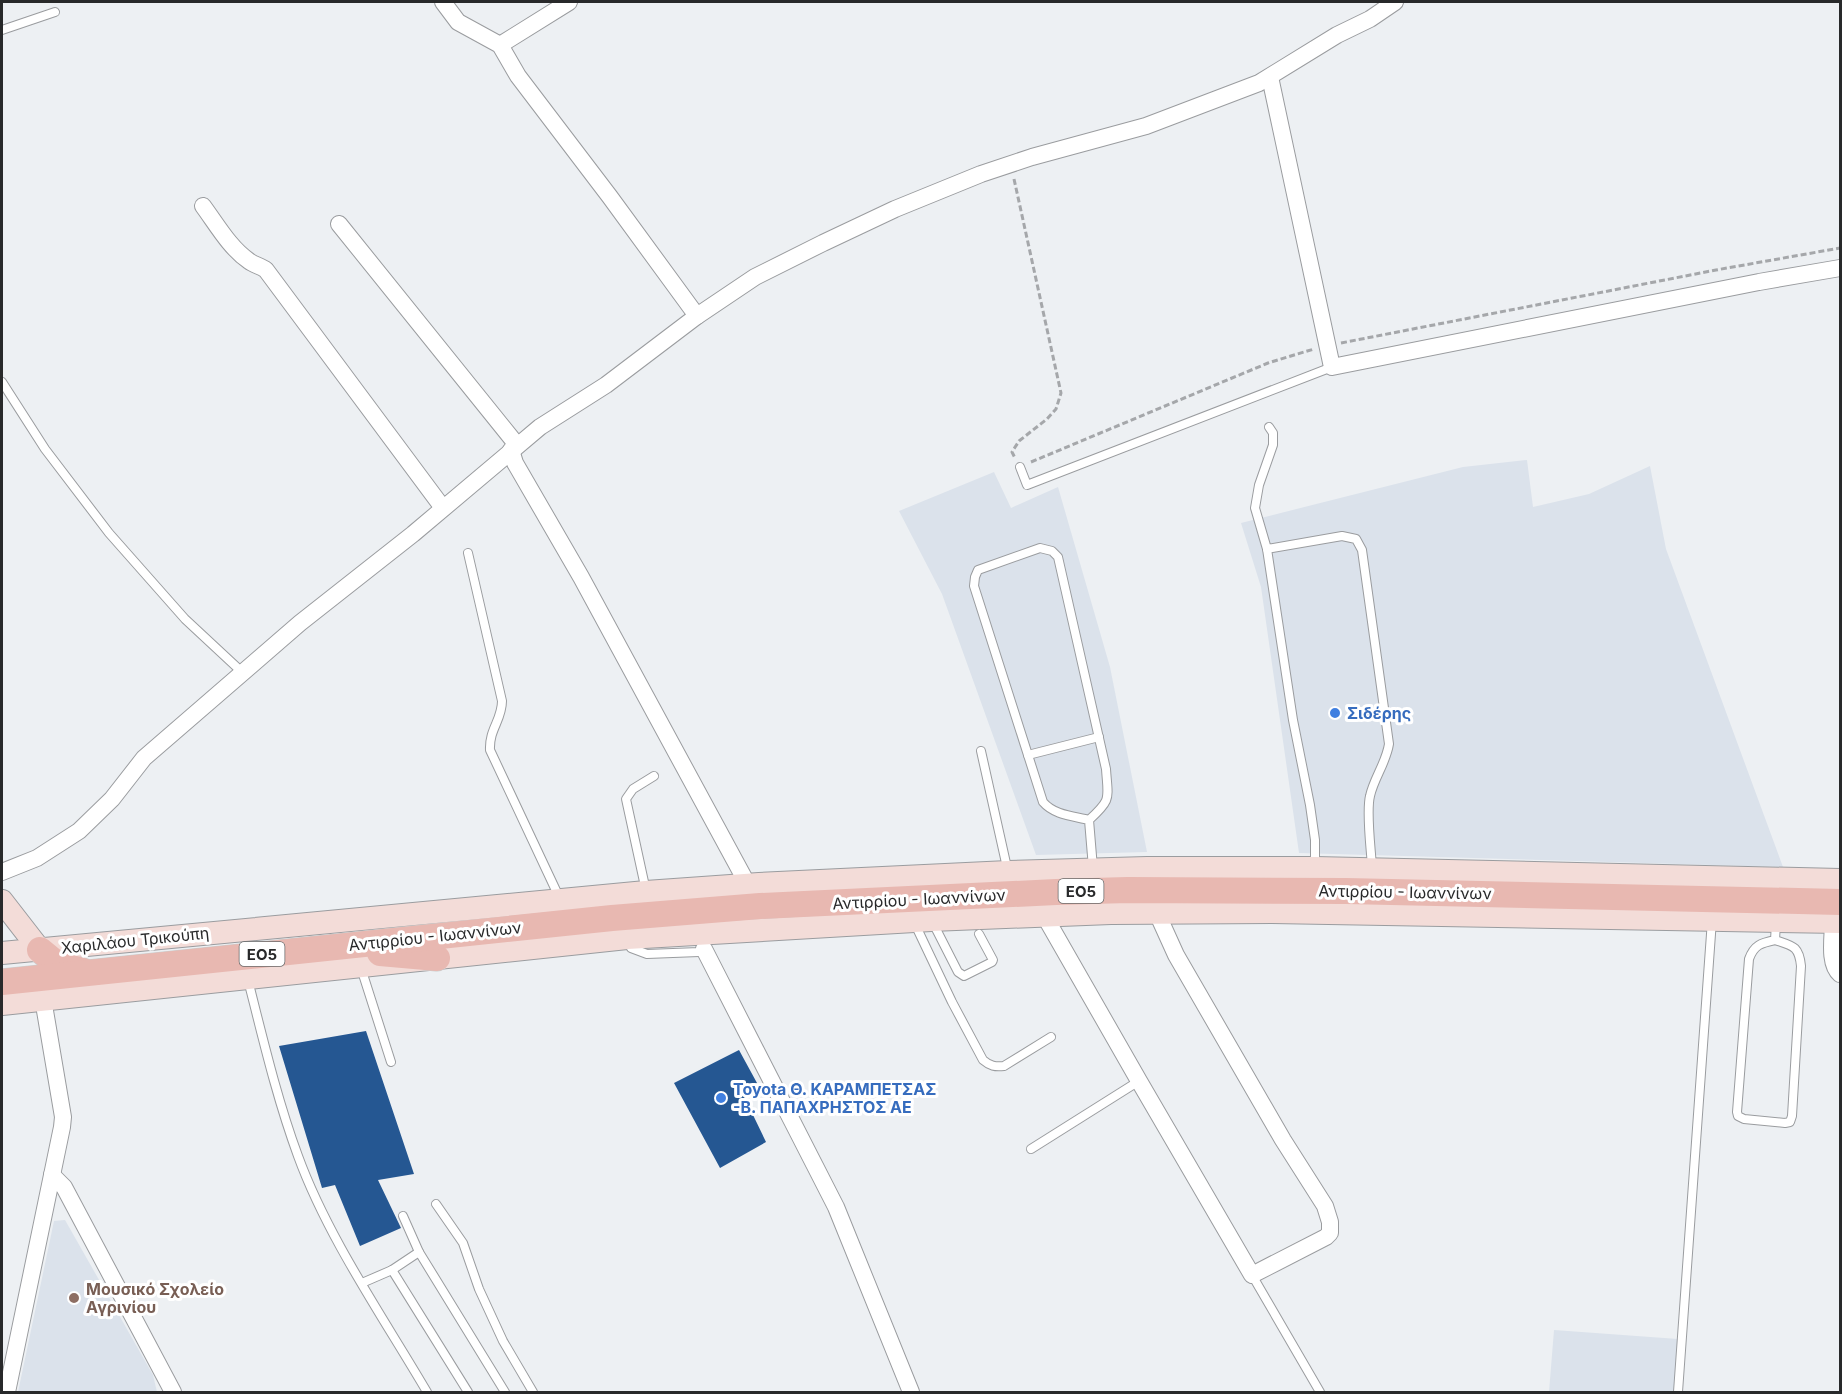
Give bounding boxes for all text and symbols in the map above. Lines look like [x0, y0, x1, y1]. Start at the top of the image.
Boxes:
place label: Σιδέρης [1347, 703, 1411, 723]
marker: Σιδέρης [1328, 706, 1342, 720]
road number: ΕΟ5 [1058, 879, 1104, 903]
street label: Αντιρρίου - Ιωαννίνων [1318, 880, 1492, 904]
street label: Αντιρρίου - Ιωαννίνων [832, 884, 1006, 914]
street label: Αντιρρίου - Ιωαννίνων [348, 917, 522, 955]
street label: Χαριλάου Τρικούπη [60, 922, 210, 958]
road number: ΕΟ5 [240, 942, 284, 966]
place label: Toyota Θ. ΚΑΡΑΜΠΕΤΣΑΣ -Β. ΠΑΠΑΧΡΗΣΤΟΣ ΑΕ [733, 1079, 936, 1117]
marker: Toyota Θ. ΚΑΡΑΜΠΕΤΣΑΣ -Β. ΠΑΠΑΧΡΗΣΤΟΣ ΑΕ [714, 1091, 728, 1105]
place label: Μουσικό Σχολείο Αγρινίου [86, 1279, 224, 1317]
marker: Μουσικό Σχολείο Αγρινίου [67, 1291, 81, 1305]

